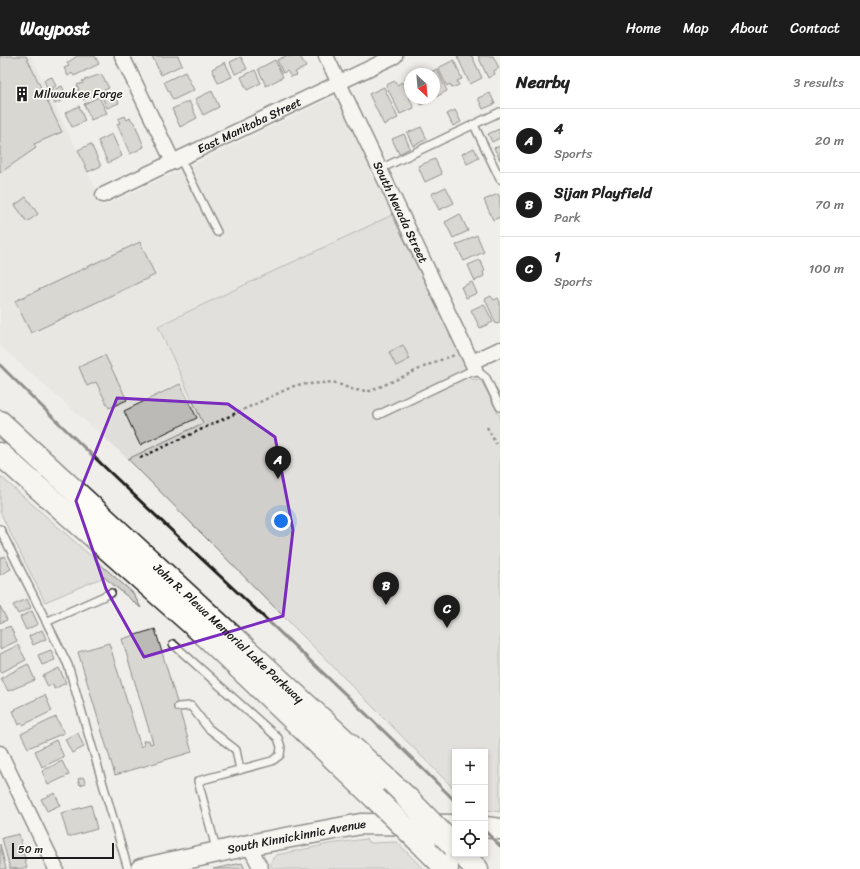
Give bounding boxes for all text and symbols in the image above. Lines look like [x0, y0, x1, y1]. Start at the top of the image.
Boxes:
text: Waypost [20, 12, 90, 45]
text: Home [626, 16, 661, 41]
text: Map [683, 16, 709, 41]
text: About [731, 16, 768, 41]
text: Contact [790, 16, 840, 41]
text: Nearby [516, 67, 570, 97]
north arrow [404, 68, 440, 104]
text: 3 results [793, 71, 844, 94]
place label: Milwaukee Forge [34, 83, 123, 105]
building icon: Milwaukee Forge [13, 85, 31, 103]
street label: East Manitoba Street [193, 91, 305, 160]
text: 4 [554, 116, 563, 142]
text: A [525, 129, 533, 152]
text: 20 m [815, 129, 844, 152]
text: Sports [554, 142, 592, 165]
street label: South Nevada Street [367, 157, 434, 267]
text: Sijan Playfield [554, 180, 651, 206]
text: B [525, 193, 533, 216]
text: 70 m [815, 193, 844, 216]
text: Park [554, 206, 581, 229]
text: 1 [554, 244, 560, 270]
text: C [525, 257, 533, 280]
text: 100 m [809, 257, 844, 280]
text: Sports [554, 270, 592, 293]
pin: A [265, 446, 291, 479]
your location [271, 511, 291, 531]
street label: John R. Plewa Memorial Lake Parkway [147, 557, 310, 709]
pin: B [373, 572, 399, 605]
pin: C [434, 595, 460, 628]
map controls [452, 749, 488, 857]
button: + [452, 749, 488, 785]
button: − [452, 785, 488, 821]
street label: South Kinnickinnic Avenue [225, 813, 366, 861]
button: locate [452, 821, 488, 857]
text: 50 m [18, 840, 43, 859]
scale bar [12, 841, 114, 860]

